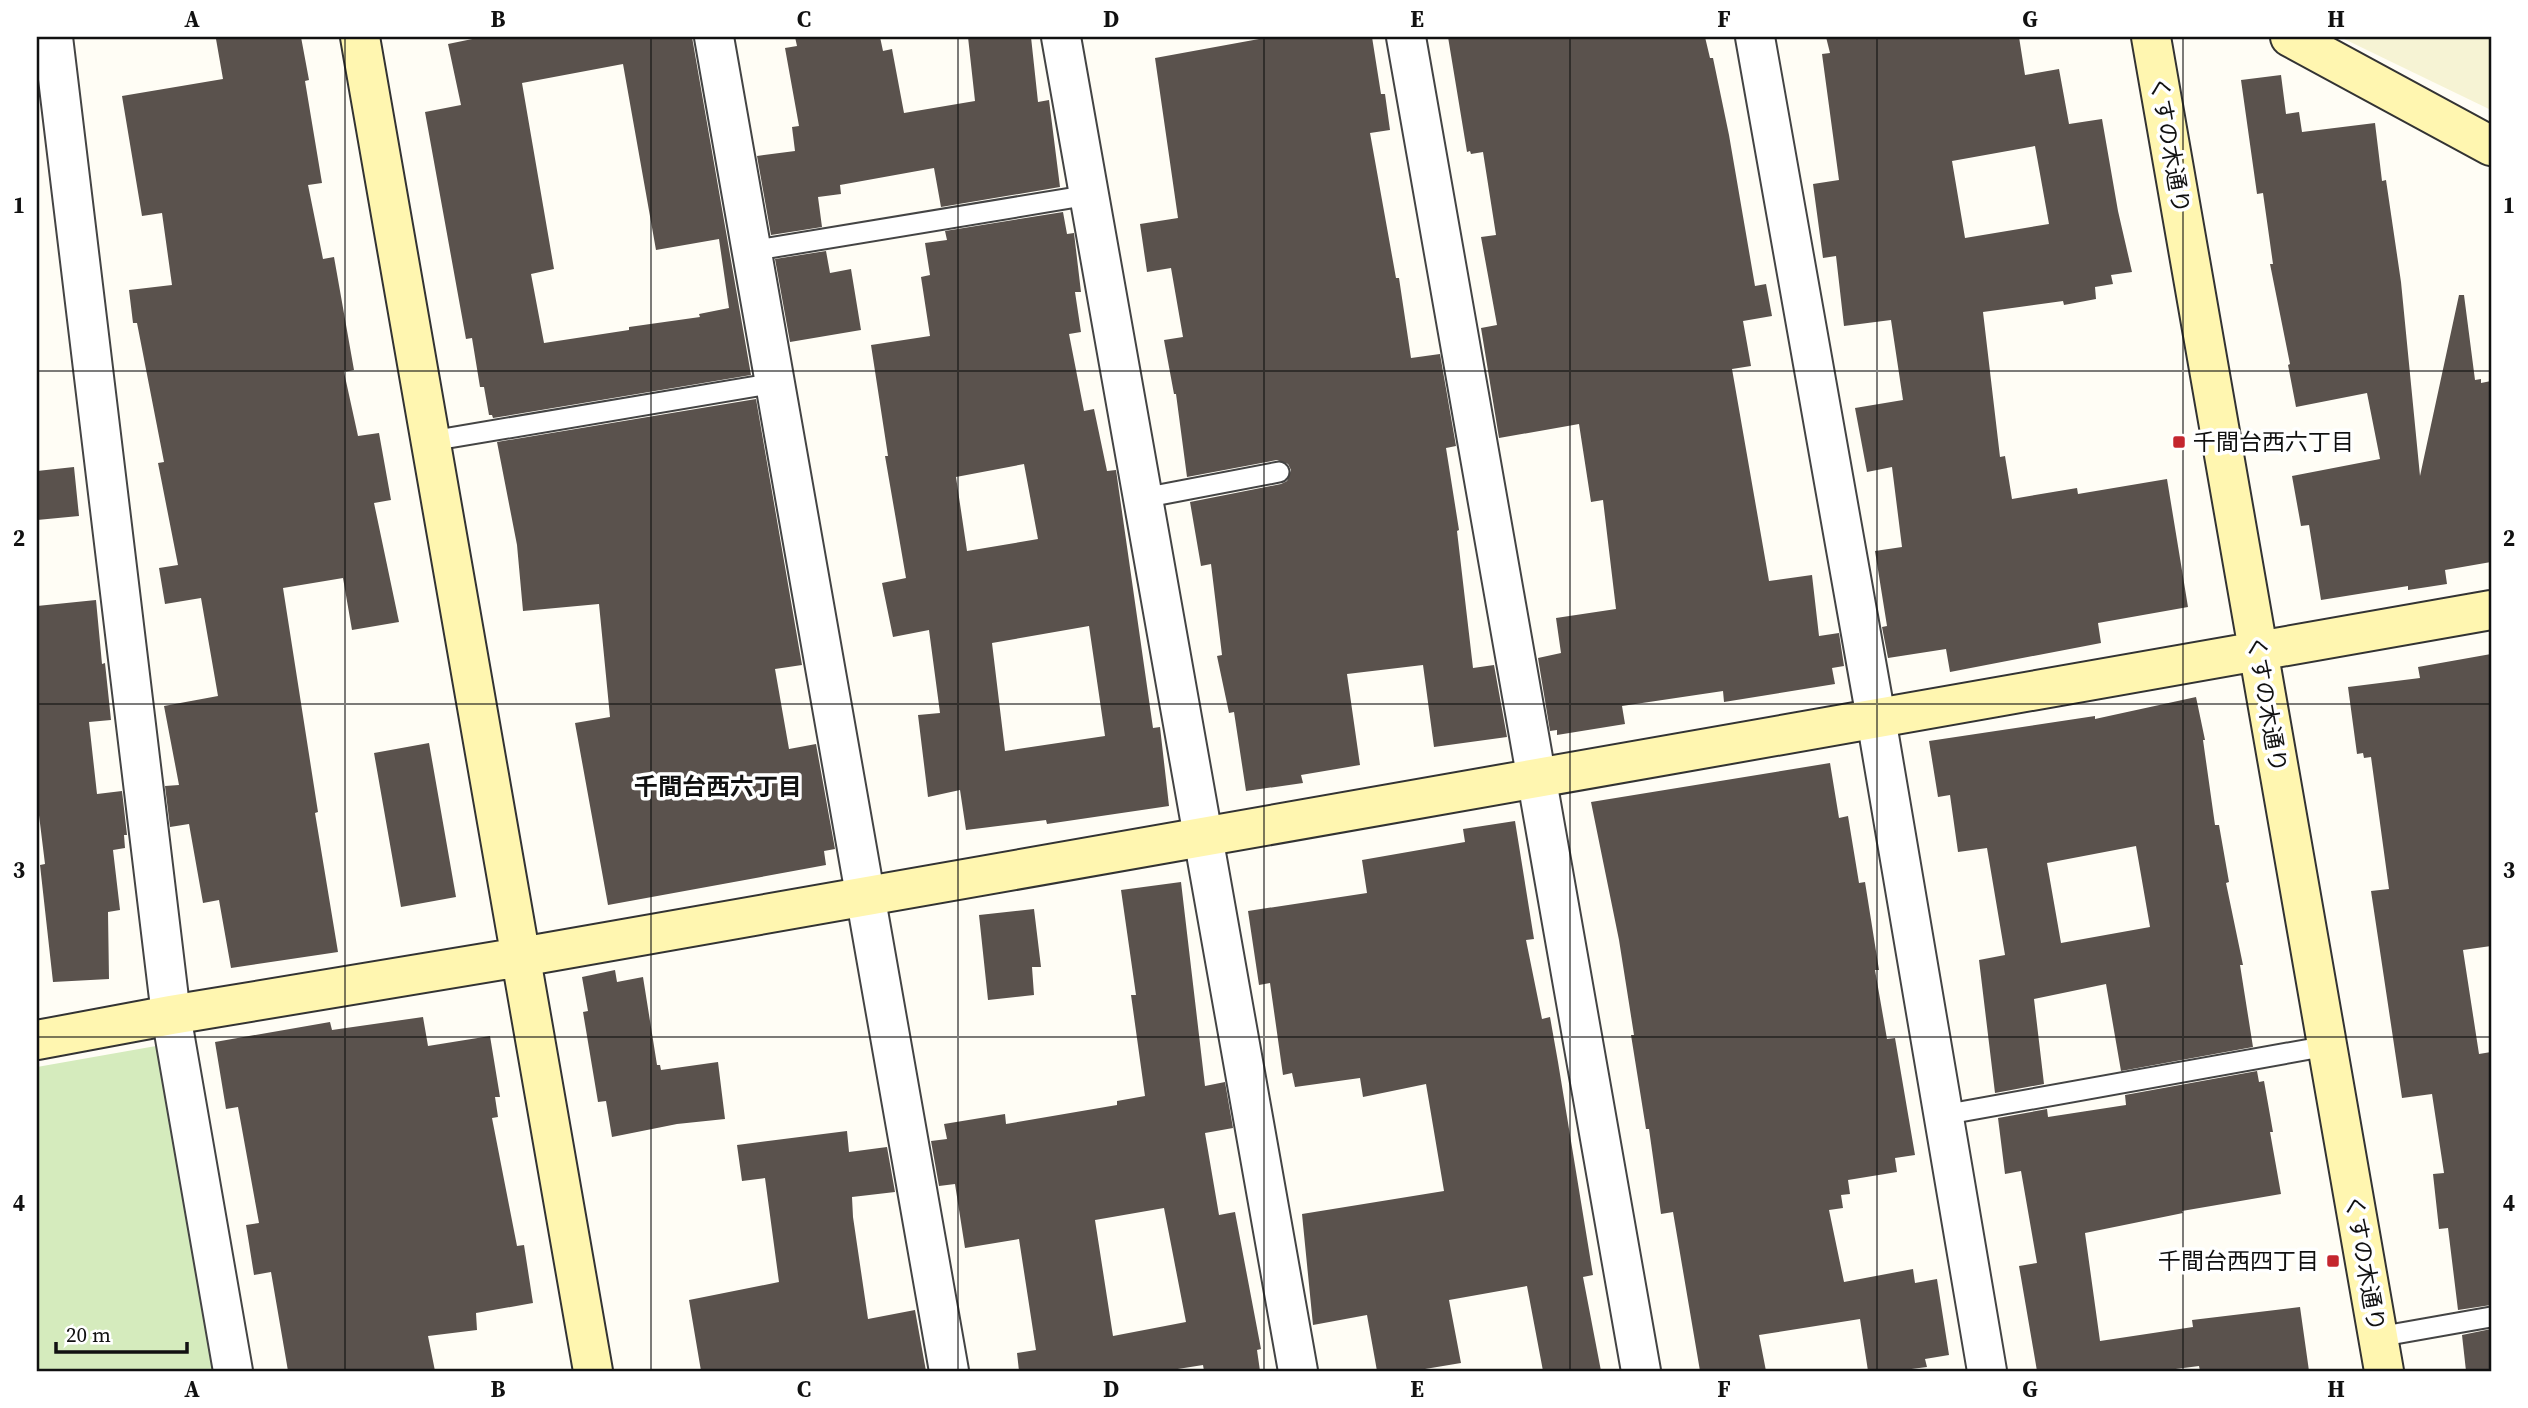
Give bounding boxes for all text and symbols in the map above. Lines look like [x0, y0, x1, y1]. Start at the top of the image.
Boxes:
text: A [184, 3, 200, 35]
text: B [491, 3, 506, 35]
text: C [797, 3, 811, 35]
text: D [1103, 3, 1119, 35]
text: E [1410, 3, 1424, 35]
text: F [1717, 3, 1731, 35]
text: G [2022, 3, 2038, 35]
text: H [2327, 3, 2345, 35]
street label: くすの木通り [2142, 74, 2198, 216]
text: 1 [13, 189, 25, 221]
text: 1 [2503, 189, 2515, 221]
place label: 千間台西六丁目 [2193, 426, 2354, 458]
marker: 千間台西六丁目 [2171, 434, 2187, 450]
text: 2 [13, 522, 25, 554]
text: 2 [2503, 522, 2515, 554]
street label: くすの木通り [2239, 633, 2295, 775]
district label: 千間台西六丁目 [634, 770, 802, 803]
text: 3 [13, 854, 25, 886]
text: 3 [2503, 854, 2515, 886]
text: 4 [13, 1187, 25, 1219]
text: 4 [2503, 1187, 2515, 1219]
street label: くすの木通り [2337, 1192, 2393, 1334]
place label: 千間台西四丁目 [2158, 1245, 2319, 1277]
marker: 千間台西四丁目 [2325, 1253, 2341, 1269]
scale bar [56, 1310, 187, 1354]
text: 20 m [66, 1320, 111, 1349]
text: A [184, 1373, 200, 1405]
text: B [491, 1373, 506, 1405]
text: C [797, 1373, 811, 1405]
text: D [1103, 1373, 1119, 1405]
text: E [1410, 1373, 1424, 1405]
text: F [1717, 1373, 1731, 1405]
text: G [2022, 1373, 2038, 1405]
text: H [2327, 1373, 2345, 1405]

